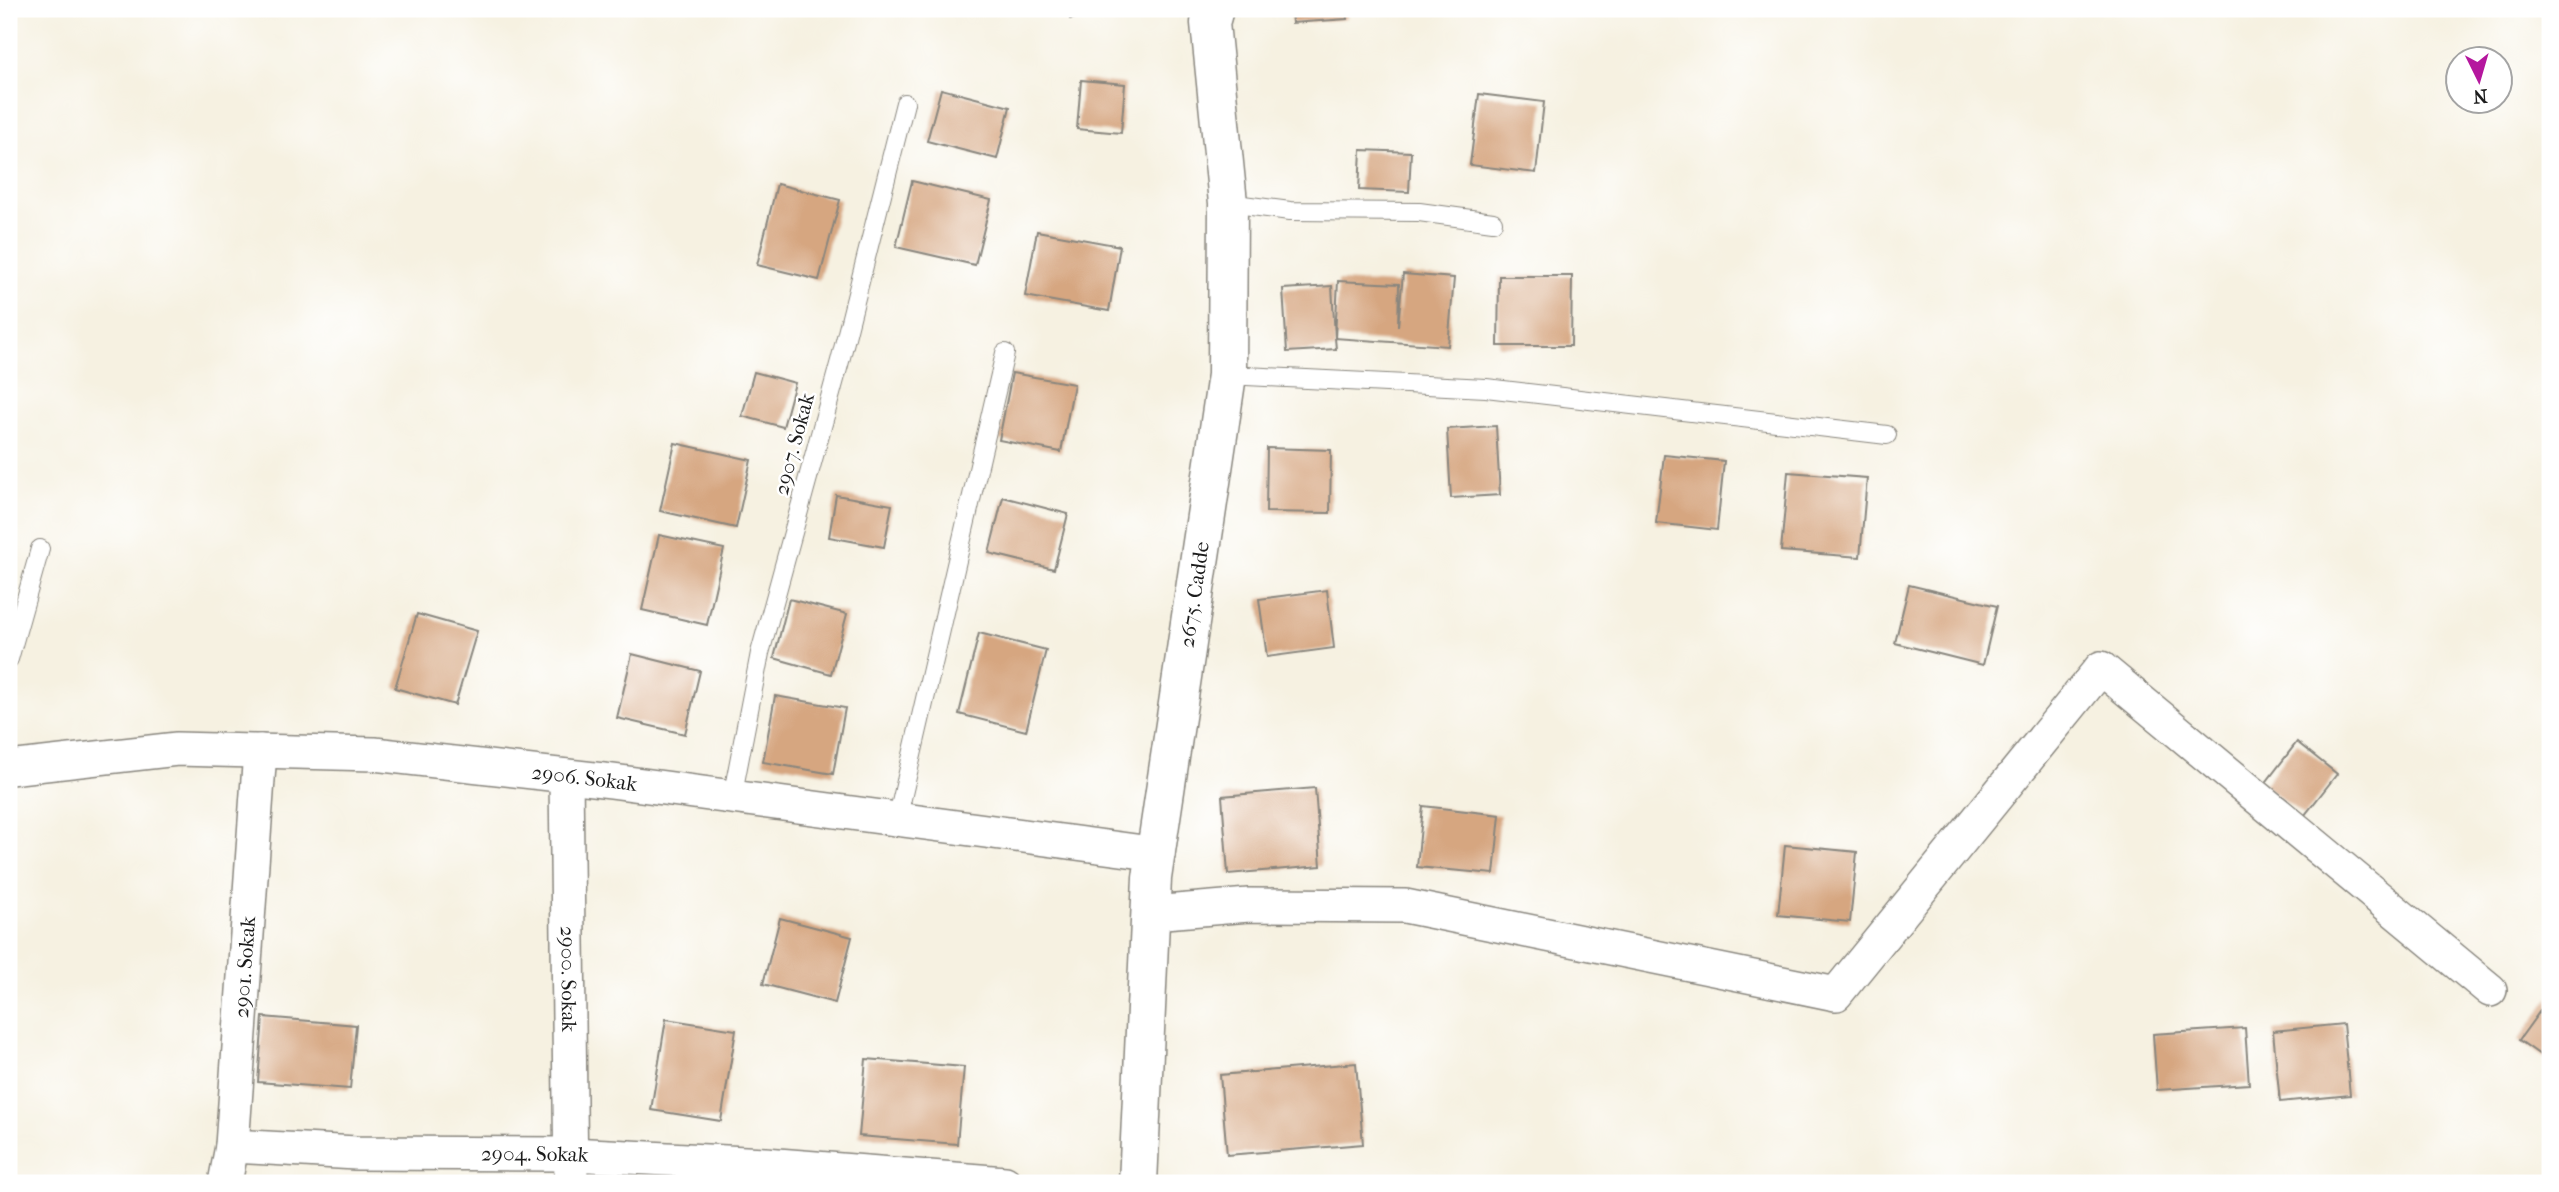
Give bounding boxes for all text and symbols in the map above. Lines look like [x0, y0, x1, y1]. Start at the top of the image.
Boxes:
north arrow [2444, 46, 2514, 116]
text: N [2472, 84, 2489, 108]
street label: 2907. Sokak [769, 390, 819, 498]
street label: 2675. Cadde [1175, 540, 1214, 649]
street label: 2906. Sokak [530, 760, 639, 796]
street label: 2901. Sokak [229, 915, 260, 1019]
street label: 2900. Sokak [556, 926, 581, 1032]
street label: 2904. Sokak [481, 1142, 589, 1167]

